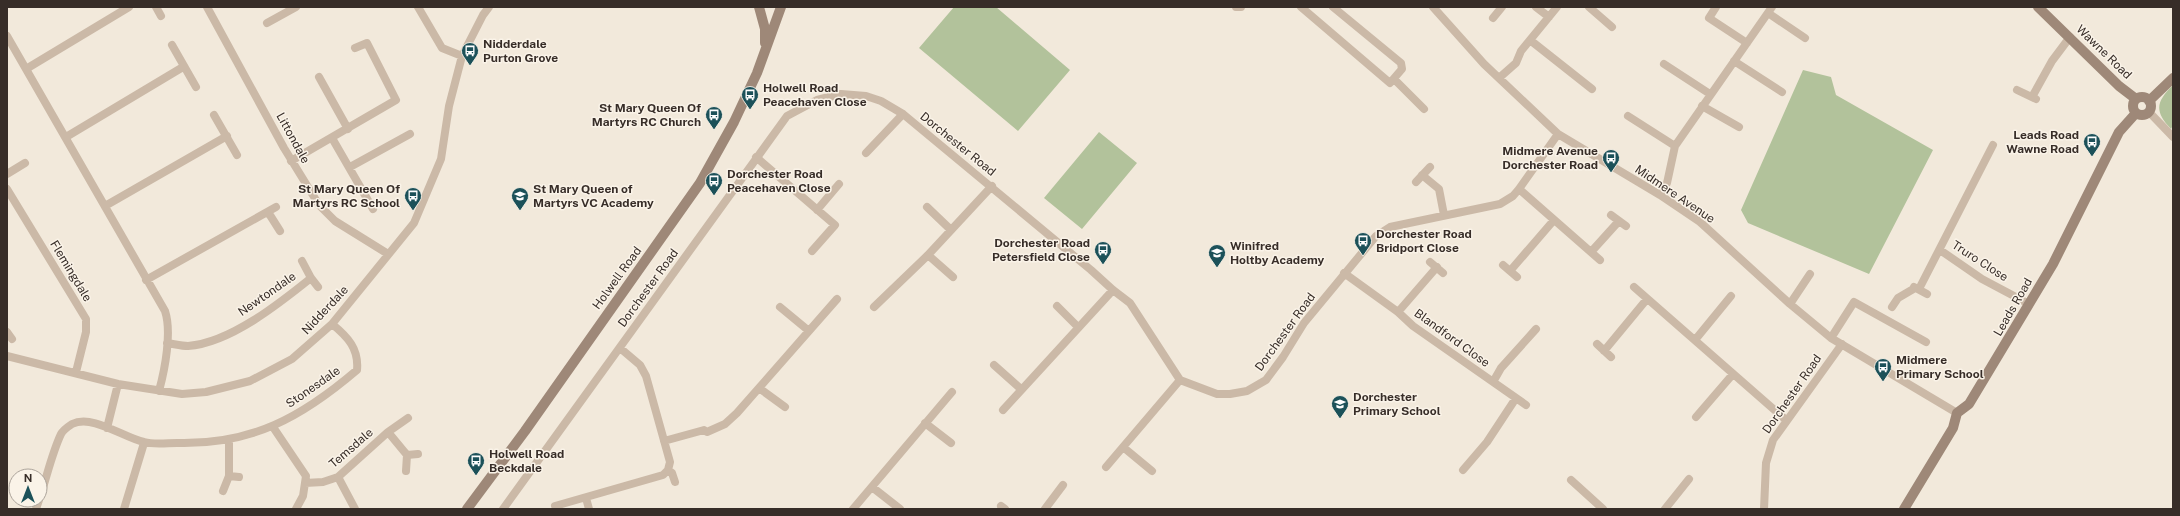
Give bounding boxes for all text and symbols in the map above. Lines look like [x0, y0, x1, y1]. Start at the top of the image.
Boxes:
street label: Wawne Road [2073, 22, 2135, 82]
place label: Nidderdale Purton Grove [483, 37, 558, 65]
bus stop icon: Nidderdale Purton Grove [460, 41, 480, 66]
place label: Holwell Road Peacehaven Close [763, 81, 867, 109]
bus stop icon: Holwell Road Peacehaven Close [740, 85, 760, 110]
place label: St Mary Queen Of Martyrs RC Church [592, 101, 701, 129]
bus stop icon: St Mary Queen Of Martyrs RC Church [704, 105, 724, 130]
street label: Dorchester Road [917, 109, 999, 179]
street label: Littondale [273, 110, 313, 166]
place label: Leads Road Wawne Road [2006, 128, 2079, 156]
bus stop icon: Leads Road Wawne Road [2082, 132, 2102, 157]
place label: Midmere Avenue Dorchester Road [1502, 144, 1598, 172]
bus stop icon: Midmere Avenue Dorchester Road [1601, 148, 1621, 173]
street label: Midmere Avenue [1632, 162, 1718, 226]
place label: Dorchester Road Peacehaven Close [727, 167, 831, 195]
bus stop icon: Dorchester Road Peacehaven Close [704, 171, 724, 196]
place label: St Mary Queen Of Martyrs RC School [293, 182, 400, 210]
place label: St Mary Queen of Martyrs VC Academy [533, 182, 654, 210]
bus stop icon: St Mary Queen Of Martyrs RC School [403, 186, 423, 211]
school or university icon: St Mary Queen of Martyrs VC Academy [510, 186, 530, 211]
place label: Dorchester Road Bridport Close [1376, 227, 1472, 255]
bus stop icon: Dorchester Road Bridport Close [1353, 231, 1373, 256]
place label: Dorchester Road Petersfield Close [992, 236, 1090, 264]
street label: Flemingdale [47, 238, 95, 304]
street label: Truro Close [1949, 238, 2011, 284]
place label: Winifred Holtby Academy [1230, 239, 1325, 267]
bus stop icon: Dorchester Road Petersfield Close [1093, 240, 1113, 265]
school or university icon: Winifred Holtby Academy [1207, 243, 1227, 268]
street label: Holwell Road [590, 244, 644, 312]
street label: Dorchester Road [615, 246, 681, 330]
street label: Newtondale [235, 269, 299, 319]
street label: Leads Road [1991, 276, 2035, 338]
street label: Nidderdale [299, 283, 351, 337]
street label: Dorchester Road [1252, 290, 1318, 374]
street label: Blandford Close [1412, 306, 1493, 370]
street label: Dorchester Road [1760, 352, 1824, 436]
place label: Midmere Primary School [1896, 353, 1984, 381]
bus stop icon: Midmere Primary School [1873, 357, 1893, 382]
street label: Stonesdale [283, 363, 343, 411]
place label: Dorchester Primary School [1353, 390, 1441, 418]
school or university icon: Dorchester Primary School [1330, 394, 1350, 419]
street label: Temsdale [326, 425, 376, 471]
place label: Holwell Road Beckdale [489, 447, 564, 475]
bus stop icon: Holwell Road Beckdale [466, 451, 486, 476]
north arrow [8, 468, 48, 508]
text: N [24, 472, 32, 484]

